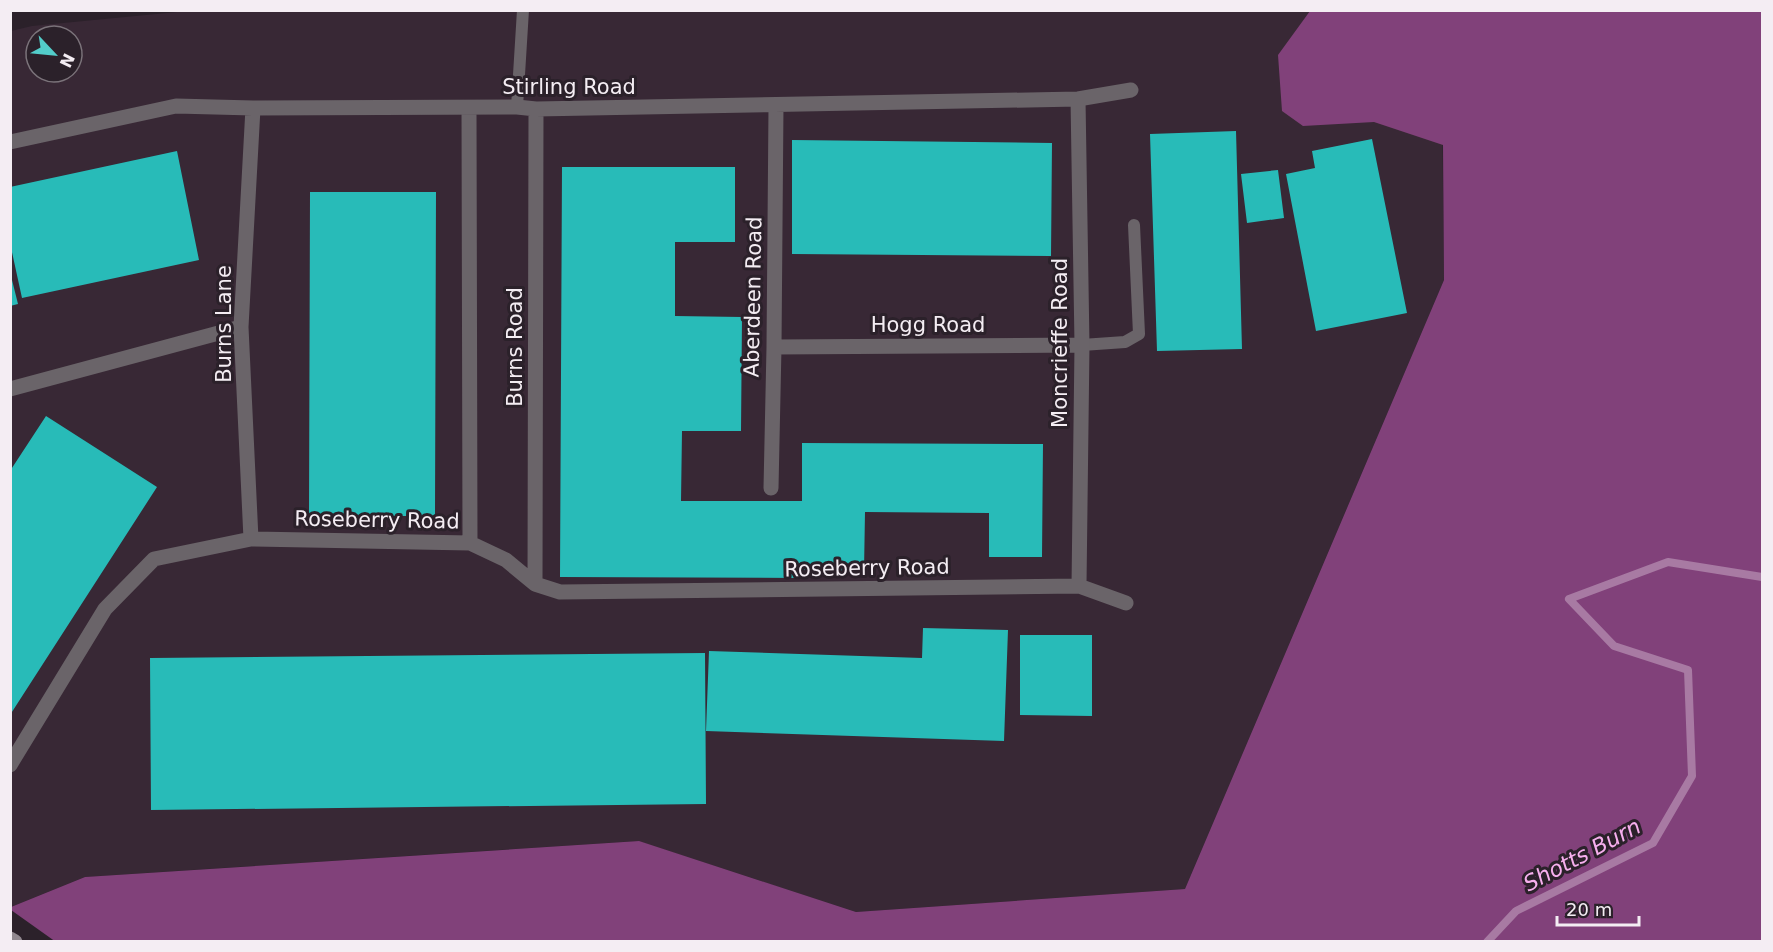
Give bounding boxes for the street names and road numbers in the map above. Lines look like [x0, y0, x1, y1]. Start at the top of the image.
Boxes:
street label: Stirling Road [502, 75, 636, 99]
street label: Aberdeen Road [740, 216, 766, 378]
street label: Moncrieffe Road [1048, 258, 1072, 428]
street label: Burns Lane [212, 265, 236, 383]
street label: Burns Road [503, 287, 527, 407]
street label: Hogg Road [871, 313, 985, 337]
street label: Roseberry Road [294, 507, 460, 533]
street label: Roseberry Road [784, 555, 950, 581]

